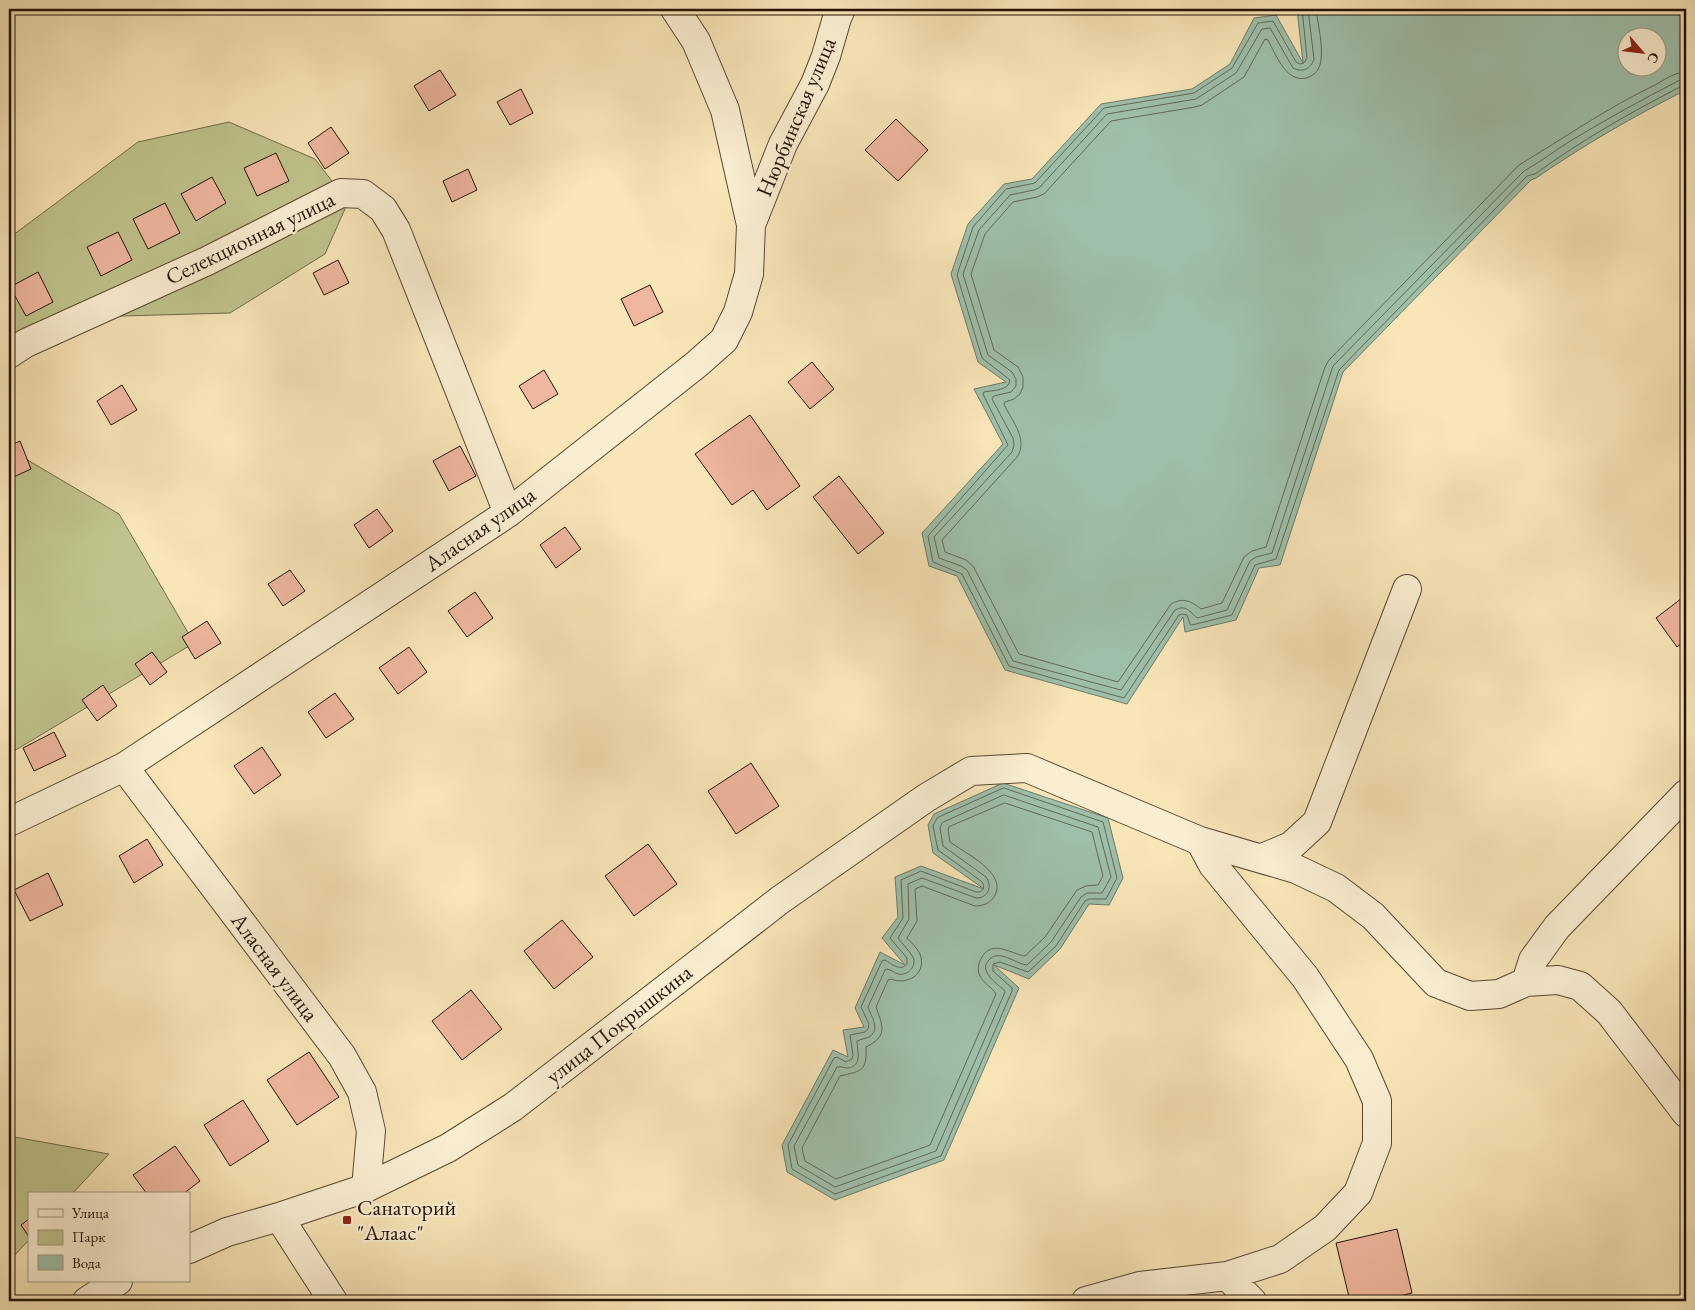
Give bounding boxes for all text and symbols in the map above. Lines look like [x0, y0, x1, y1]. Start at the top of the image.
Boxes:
north arrow [1618, 28, 1668, 78]
street label: Нюрбинская улица [749, 33, 843, 201]
text: С [1643, 49, 1664, 67]
street label: Селекционная улица [161, 184, 340, 292]
street label: Аласная улица [418, 480, 541, 578]
street label: Аласная улица [224, 906, 326, 1027]
street label: улица Покрышкина [540, 958, 698, 1090]
legend [28, 1192, 190, 1282]
place label: Санаторий "Алаас" [357, 1193, 457, 1247]
text: Улица [71, 1203, 109, 1222]
marker: Санаторий "Алаас" [341, 1214, 353, 1226]
text: Парк [72, 1227, 105, 1246]
text: Вода [72, 1253, 101, 1272]

